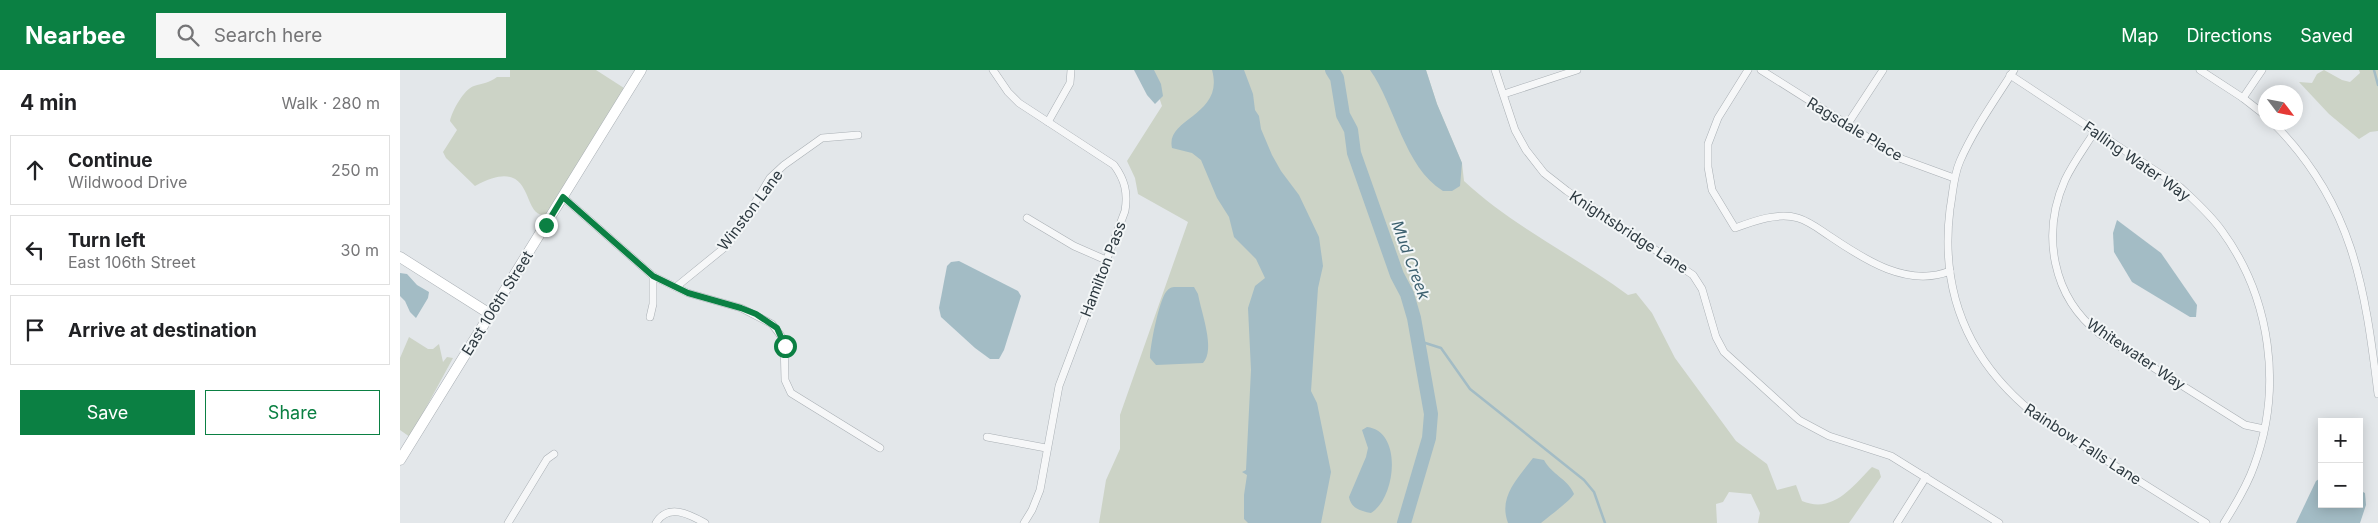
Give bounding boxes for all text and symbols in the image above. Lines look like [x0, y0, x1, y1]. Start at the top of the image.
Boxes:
search box [156, 13, 506, 58]
text: Nearbee [25, 21, 126, 50]
icon: search [174, 21, 202, 49]
text: Search here [214, 24, 322, 47]
text: Map [2121, 25, 2159, 46]
text: Directions [2187, 25, 2272, 46]
text: Saved [2300, 25, 2353, 46]
north arrow [2258, 85, 2303, 130]
text: 4 min [20, 90, 77, 115]
text: Walk · 280 m [282, 93, 380, 113]
street label: Ragsdale Place [1804, 93, 1906, 165]
street label: Falling Water Way [2080, 117, 2195, 205]
text: Continue [68, 149, 153, 172]
icon: ahead [21, 156, 49, 184]
text: 250 m [331, 160, 379, 180]
street label: Winston Lane [713, 166, 787, 254]
text: Wildwood Drive [68, 172, 187, 192]
street label: Knightsbridge Lane [1566, 186, 1692, 278]
route end [535, 214, 558, 237]
street label: Hamilton Pass [1076, 218, 1130, 319]
water label: Mud Creek [1387, 218, 1435, 303]
text: Turn left [68, 229, 146, 252]
icon: left [21, 236, 49, 264]
text: 30 m [341, 240, 379, 260]
street label: East 106th Street [457, 247, 537, 359]
text: East 106th Street [68, 252, 196, 272]
street label: Whitewater Way [2083, 314, 2190, 394]
icon: arrive [21, 316, 49, 344]
text: Arrive at destination [68, 319, 257, 342]
route start [774, 335, 797, 358]
button: Save [20, 390, 195, 435]
button: Share [205, 390, 380, 435]
street label: Rainbow Falls Lane [2021, 399, 2145, 489]
map controls [2318, 418, 2363, 508]
button: + [2318, 418, 2363, 463]
button: − [2318, 463, 2363, 508]

